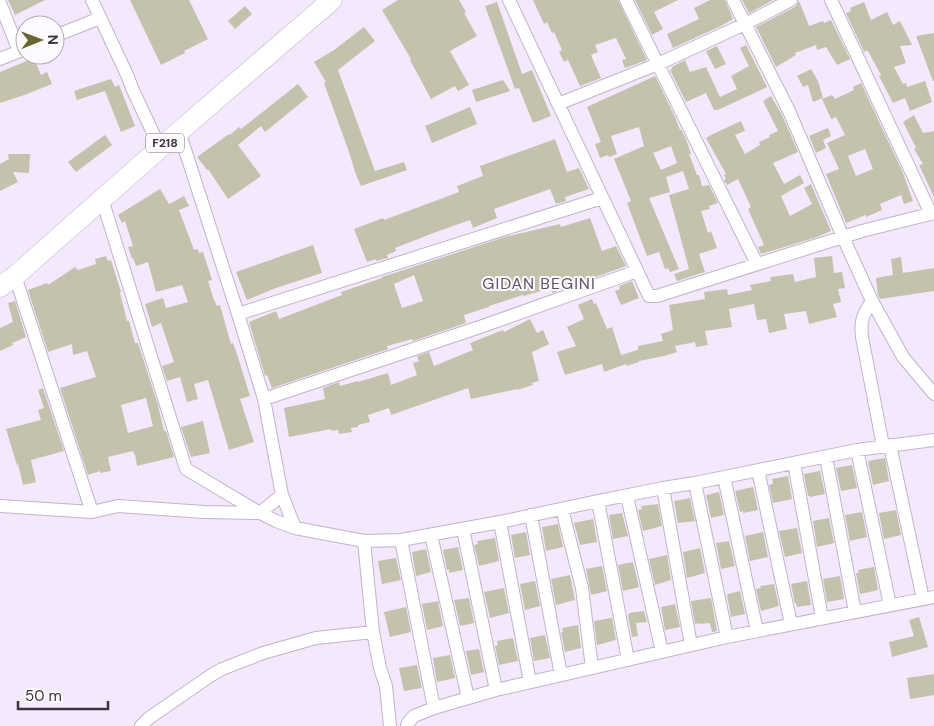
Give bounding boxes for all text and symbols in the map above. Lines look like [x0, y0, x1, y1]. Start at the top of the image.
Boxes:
north arrow [15, 15, 65, 65]
text: N [44, 35, 62, 45]
road number: F218 [146, 134, 184, 152]
district label: GIDAN BEGINI [482, 273, 596, 294]
scale bar [18, 678, 108, 710]
text: 50 m [25, 686, 62, 706]

